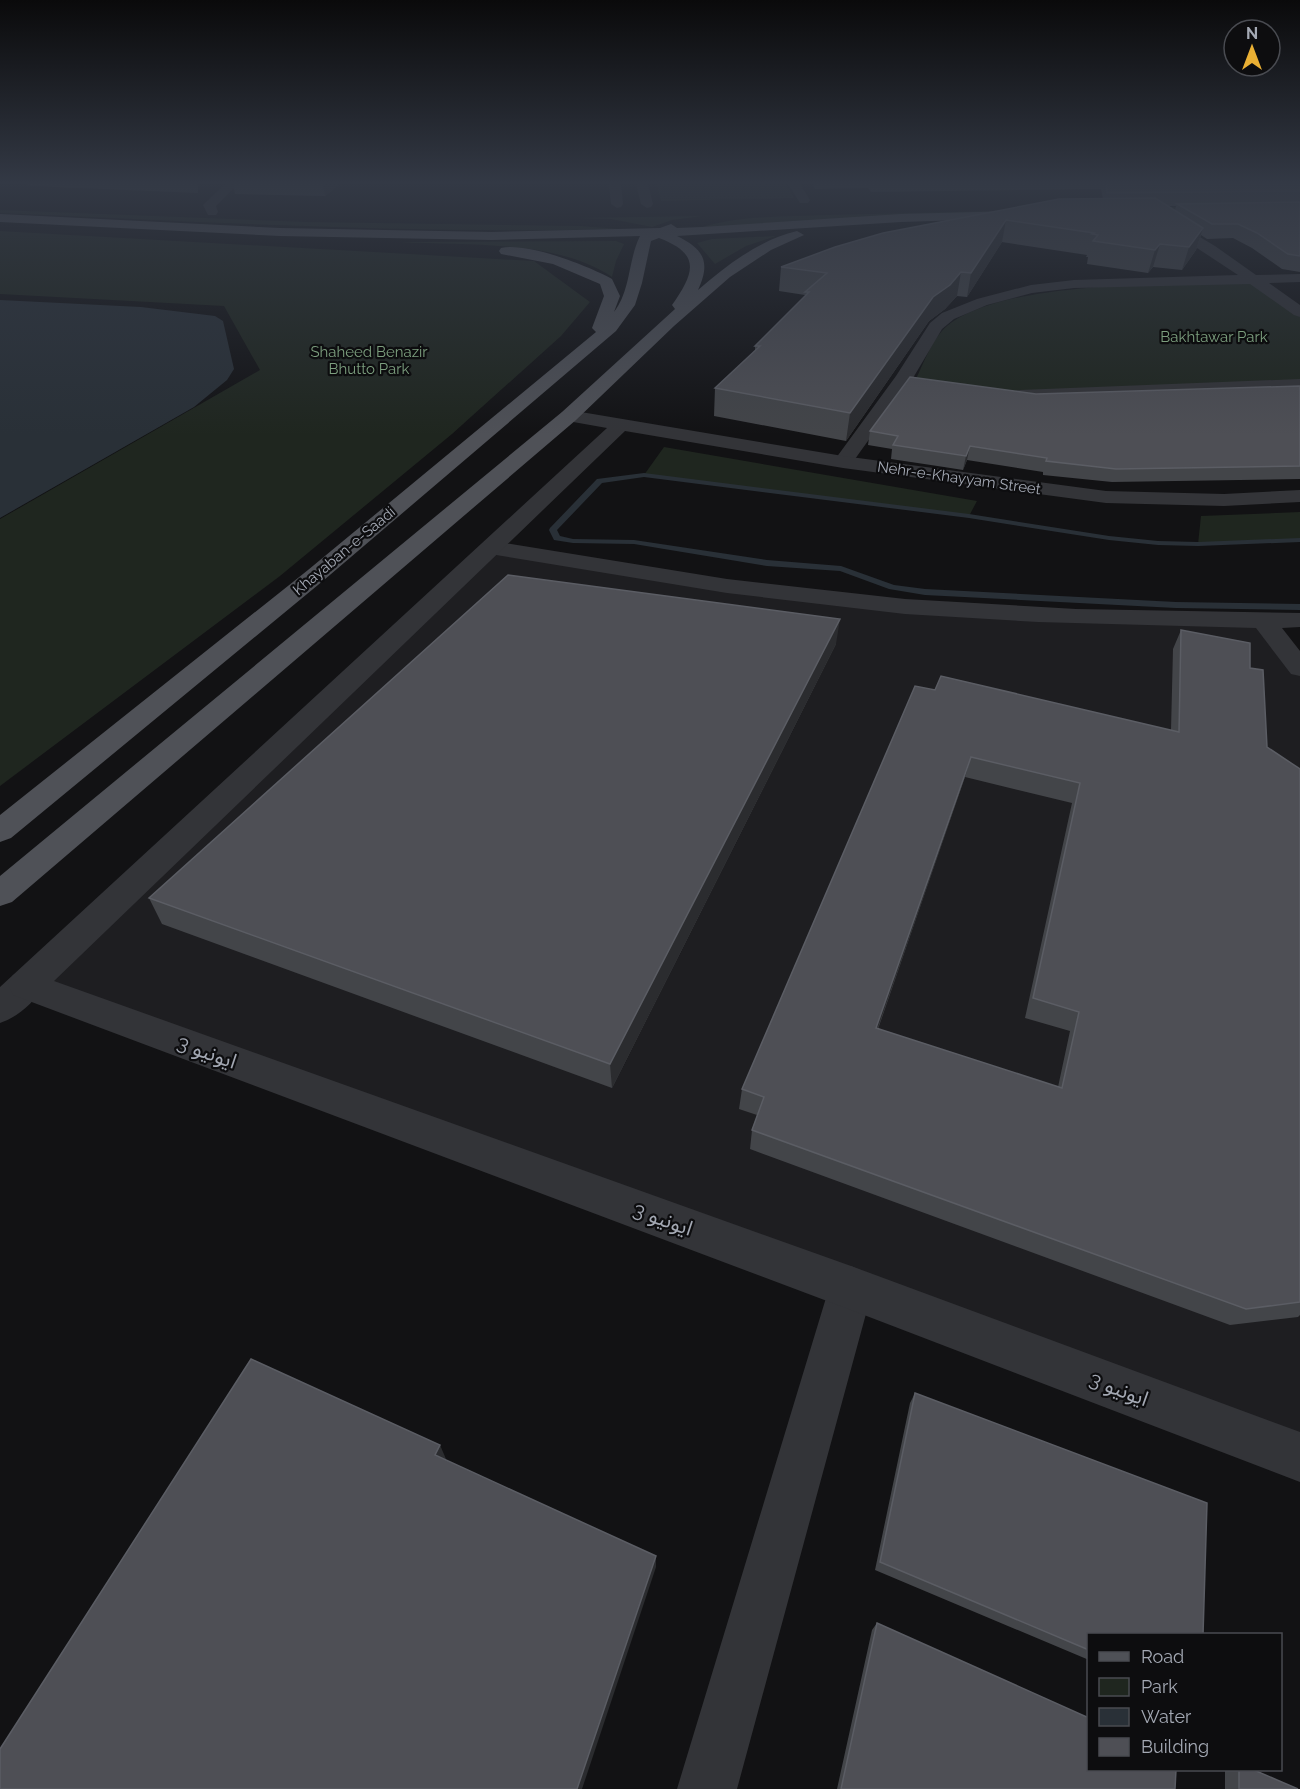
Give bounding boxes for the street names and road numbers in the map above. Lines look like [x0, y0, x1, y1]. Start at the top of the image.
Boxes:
street label: Nehr-e-Khayyam Street [876, 458, 1042, 498]
street label: Khayaban-e-Saadi [289, 503, 399, 599]
street label: ایونیو 3 [174, 1029, 240, 1074]
street label: ایونیو 3 [630, 1196, 696, 1241]
street label: ایونیو 3 [1086, 1366, 1152, 1411]

